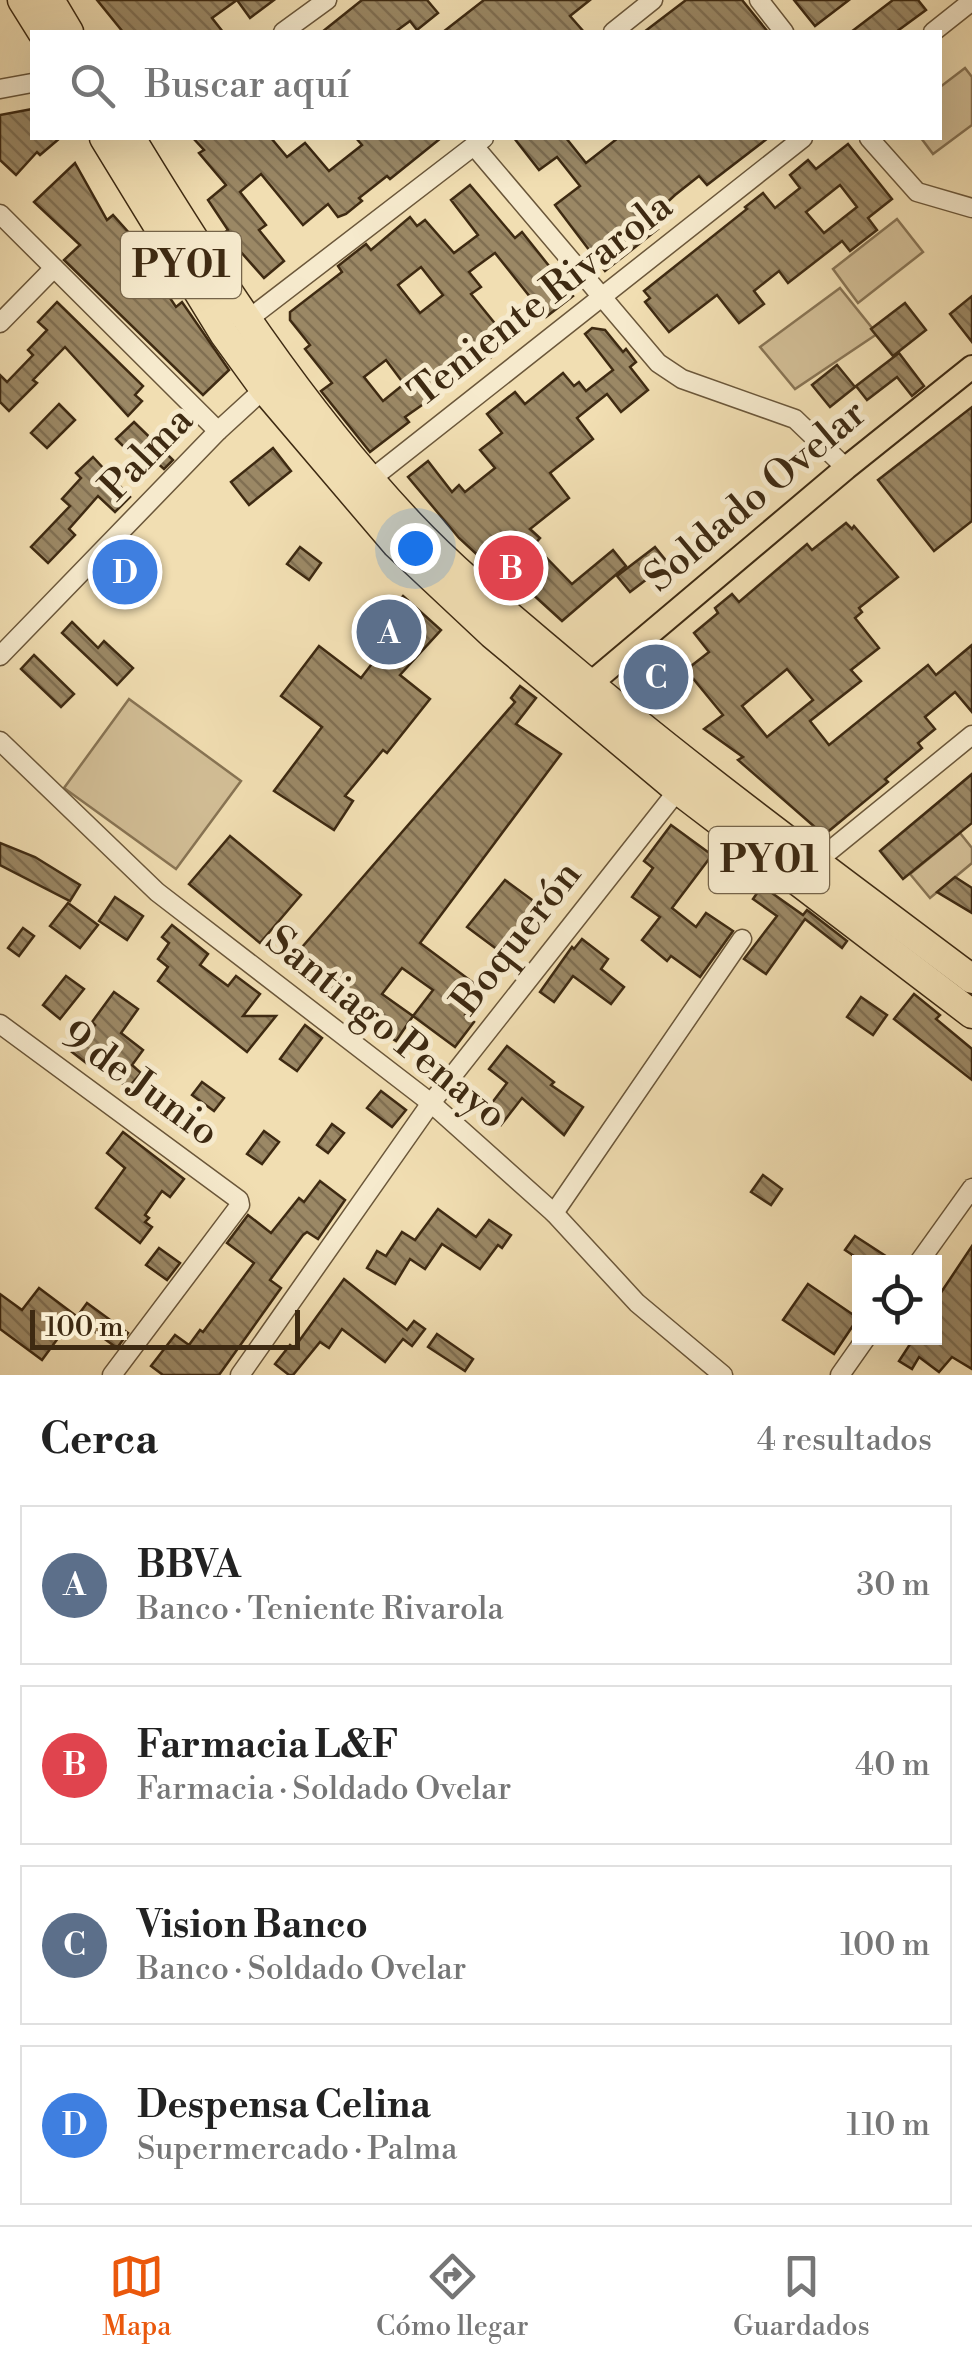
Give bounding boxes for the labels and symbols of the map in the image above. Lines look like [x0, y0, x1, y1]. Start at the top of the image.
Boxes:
street label: Teniente Rivarola [399, 181, 683, 418]
road number: PY01 [121, 232, 241, 298]
street label: Soldado Ovelar [635, 389, 877, 603]
street label: Palma [90, 396, 205, 512]
your location [390, 523, 441, 574]
pin: B [478, 530, 544, 606]
pin: D [92, 534, 158, 610]
pin: A [356, 594, 422, 670]
pin: C [624, 640, 688, 714]
road number: PY01 [709, 827, 829, 893]
street label: Boquerón [441, 851, 593, 1026]
street label: Santiago Penayo [255, 915, 517, 1141]
street label: 9 de Junio [51, 1010, 229, 1158]
scale bar [30, 1305, 300, 1350]

